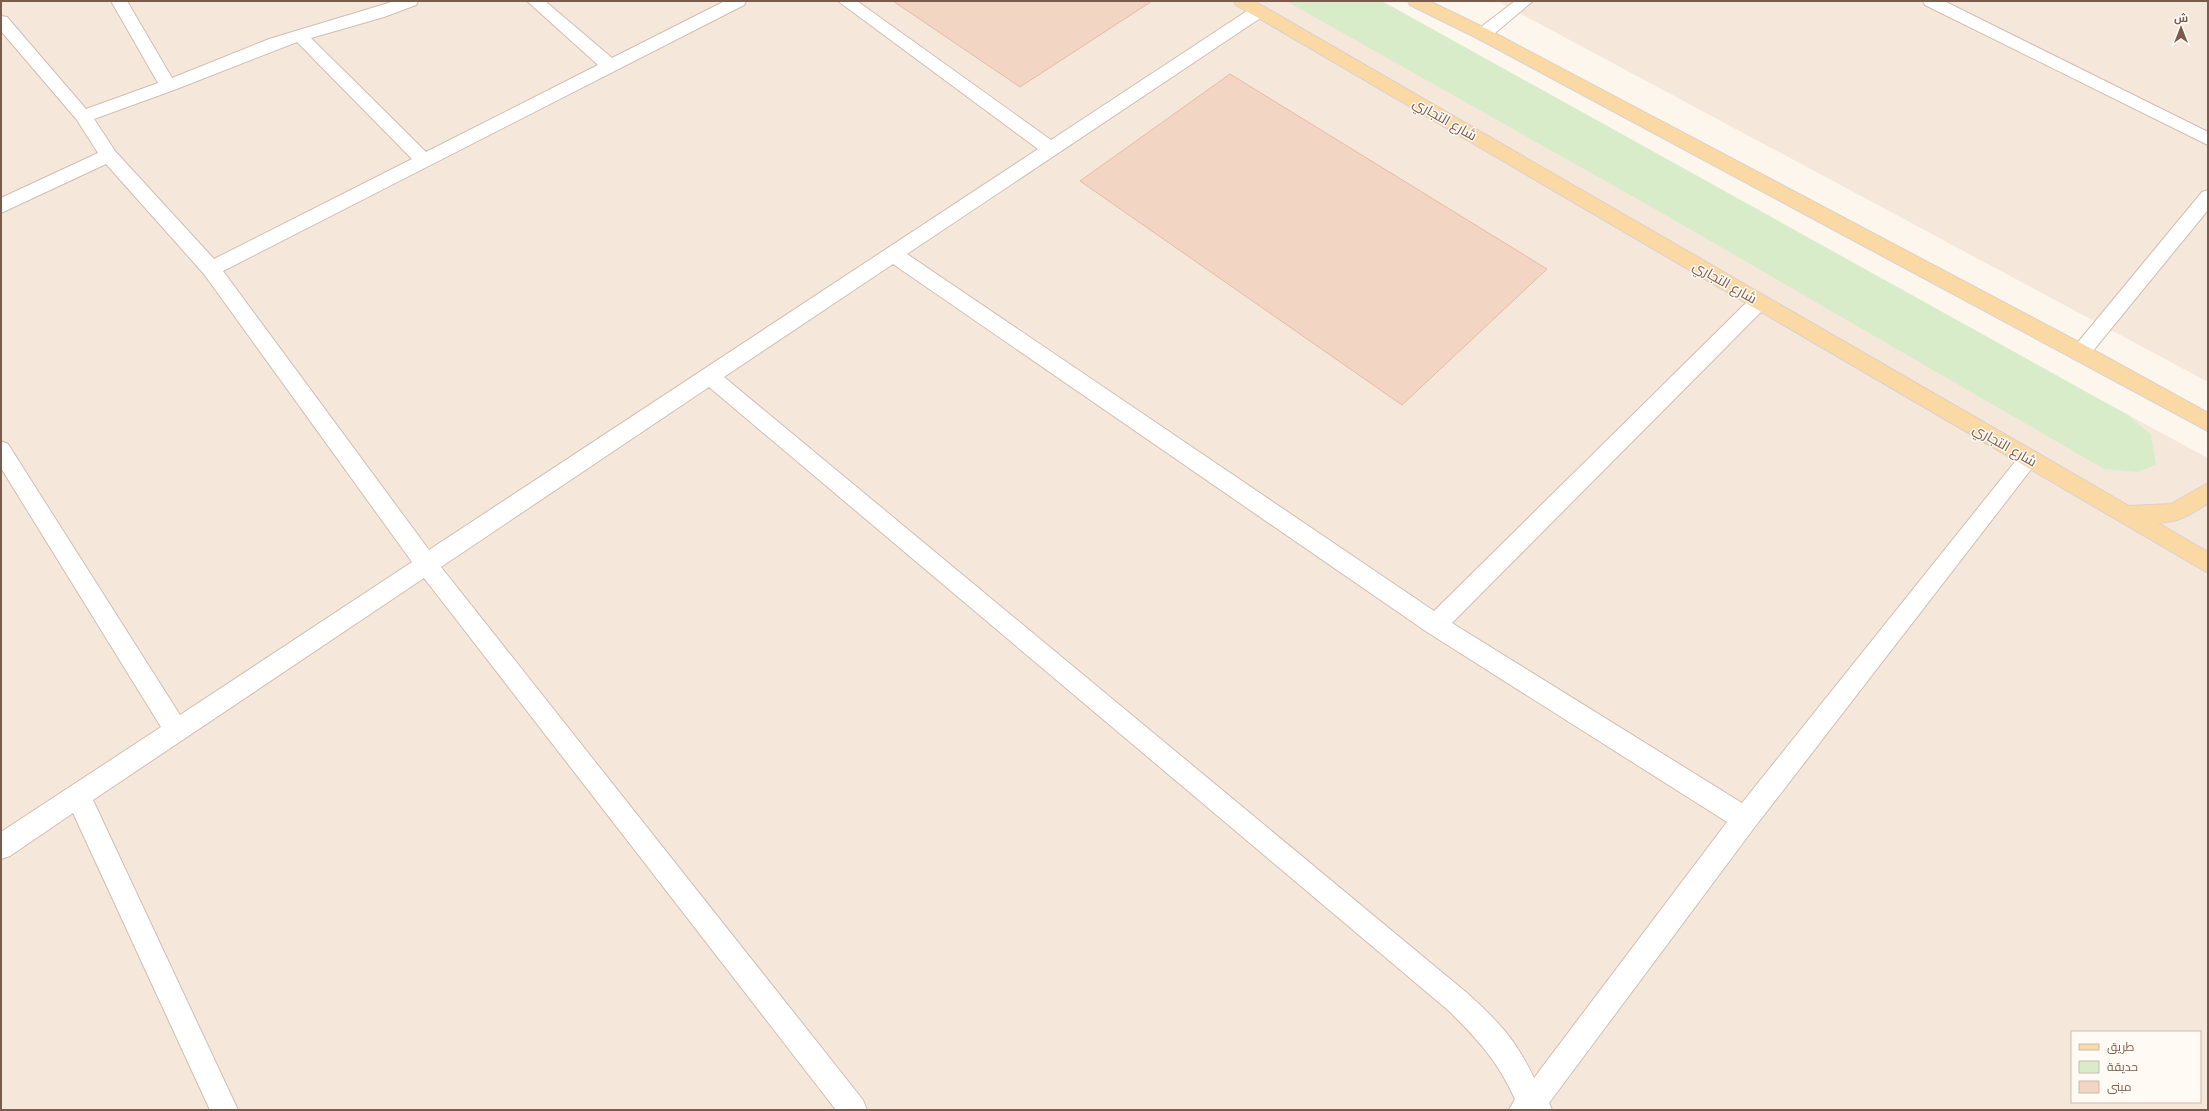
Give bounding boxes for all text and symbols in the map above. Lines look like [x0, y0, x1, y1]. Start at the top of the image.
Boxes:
north arrow [2161, 8, 2201, 48]
text: ش [2174, 12, 2188, 25]
street label: شارع التجاري [1408, 94, 1480, 147]
street label: شارع التجاري [1688, 257, 1760, 310]
street label: شارع التجاري [1968, 420, 2040, 473]
legend [2071, 1031, 2201, 1103]
text: طريق [2107, 1040, 2135, 1054]
text: حديقة [2107, 1060, 2138, 1074]
text: مبنى [2107, 1080, 2132, 1094]

